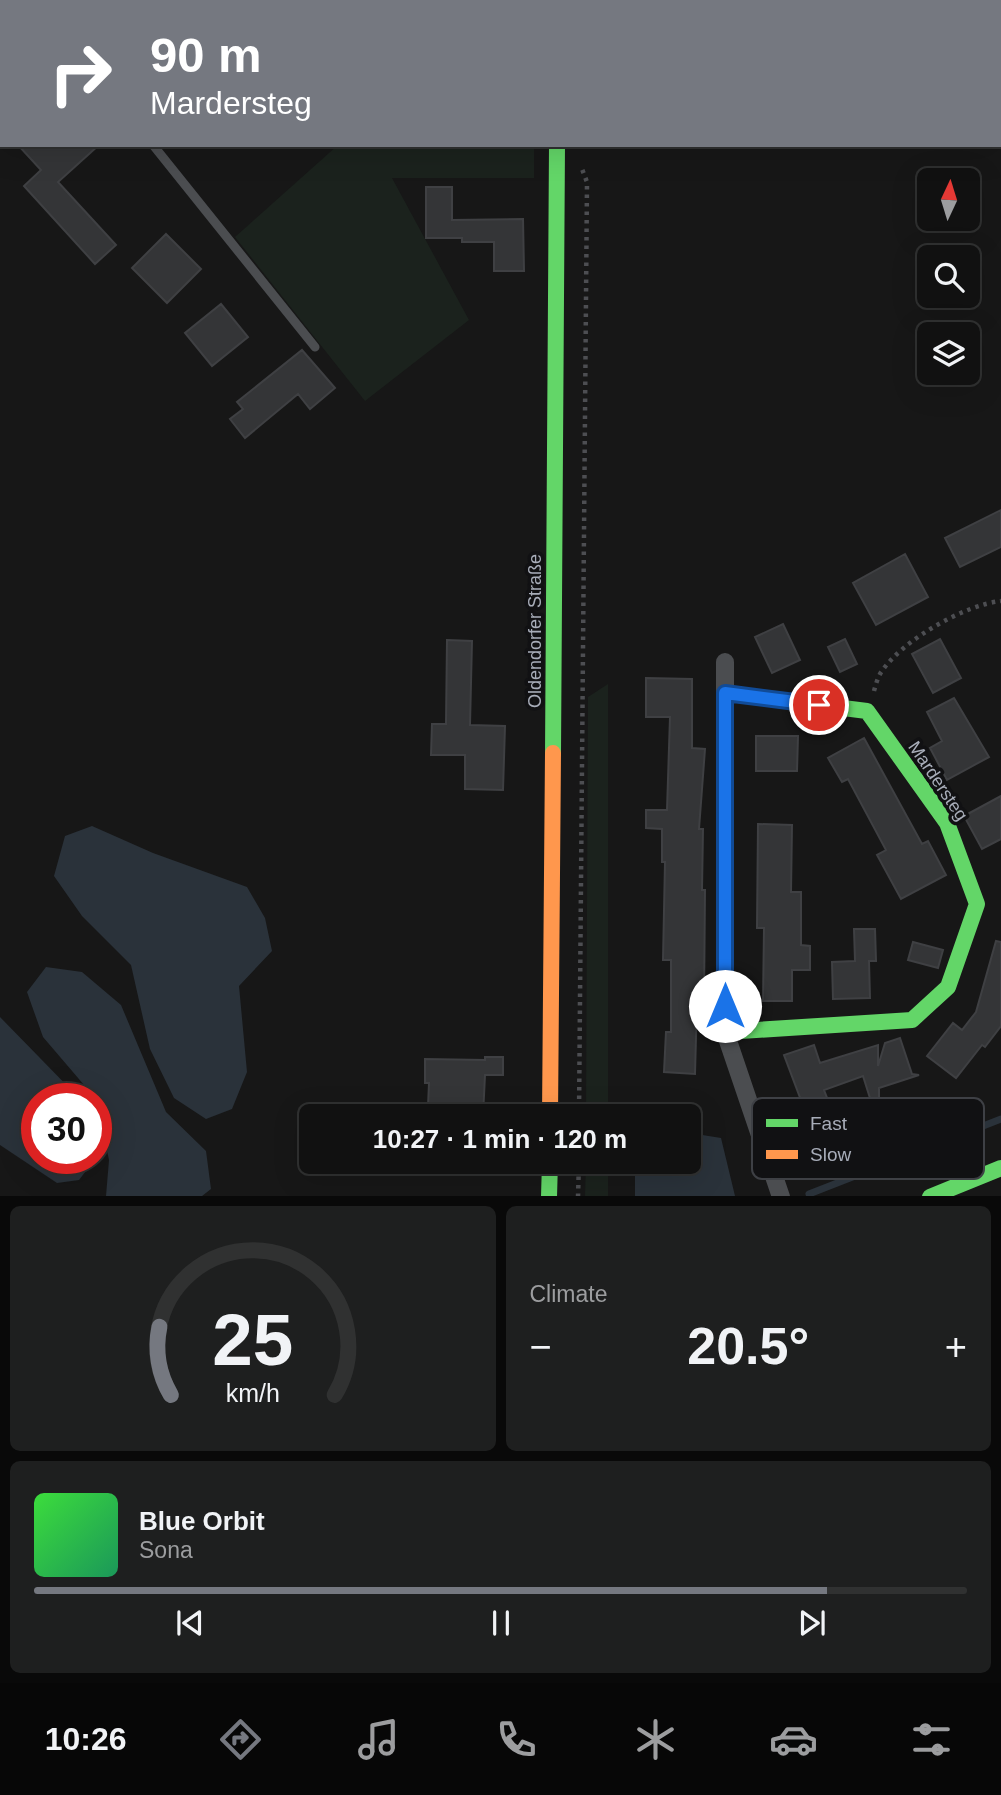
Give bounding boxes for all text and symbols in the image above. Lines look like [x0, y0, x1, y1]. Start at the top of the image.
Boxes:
icon: right [35, 28, 126, 119]
text: 90 m [150, 28, 262, 82]
text: Mardersteg [150, 85, 312, 121]
north arrow [917, 168, 980, 231]
map controls [917, 168, 980, 385]
button: search [917, 245, 980, 308]
button: layers [917, 322, 980, 385]
street label: Oldendorfer Straße [525, 554, 545, 708]
pin [789, 675, 849, 735]
icon: arrive [800, 686, 838, 724]
street label: Mardersteg [904, 738, 972, 824]
position arrow [688, 969, 762, 1043]
speed limit sign: 30 [21, 1083, 112, 1174]
legend [752, 1098, 984, 1179]
text: Fast [810, 1113, 848, 1134]
text: 10:27 · 1 min · 120 m [373, 1124, 627, 1154]
text: Slow [810, 1144, 851, 1165]
text: Climate [530, 1281, 607, 1307]
text: 25 [212, 1299, 293, 1380]
text: 20.5° [687, 1317, 809, 1375]
text: − [530, 1326, 552, 1368]
text: + [945, 1326, 967, 1368]
text: km/h [226, 1378, 280, 1406]
text: Blue Orbit [139, 1506, 265, 1536]
text: Sona [139, 1537, 193, 1563]
icon: previous [171, 1604, 209, 1642]
icon: pause [482, 1604, 520, 1642]
icon: next [793, 1604, 831, 1642]
icon: directions [216, 1715, 265, 1764]
icon: music [354, 1715, 403, 1764]
icon: phone [492, 1715, 541, 1764]
icon: climate [631, 1715, 680, 1764]
icon: car [769, 1715, 818, 1764]
icon: filters [907, 1715, 956, 1764]
text: 10:26 [45, 1721, 126, 1757]

